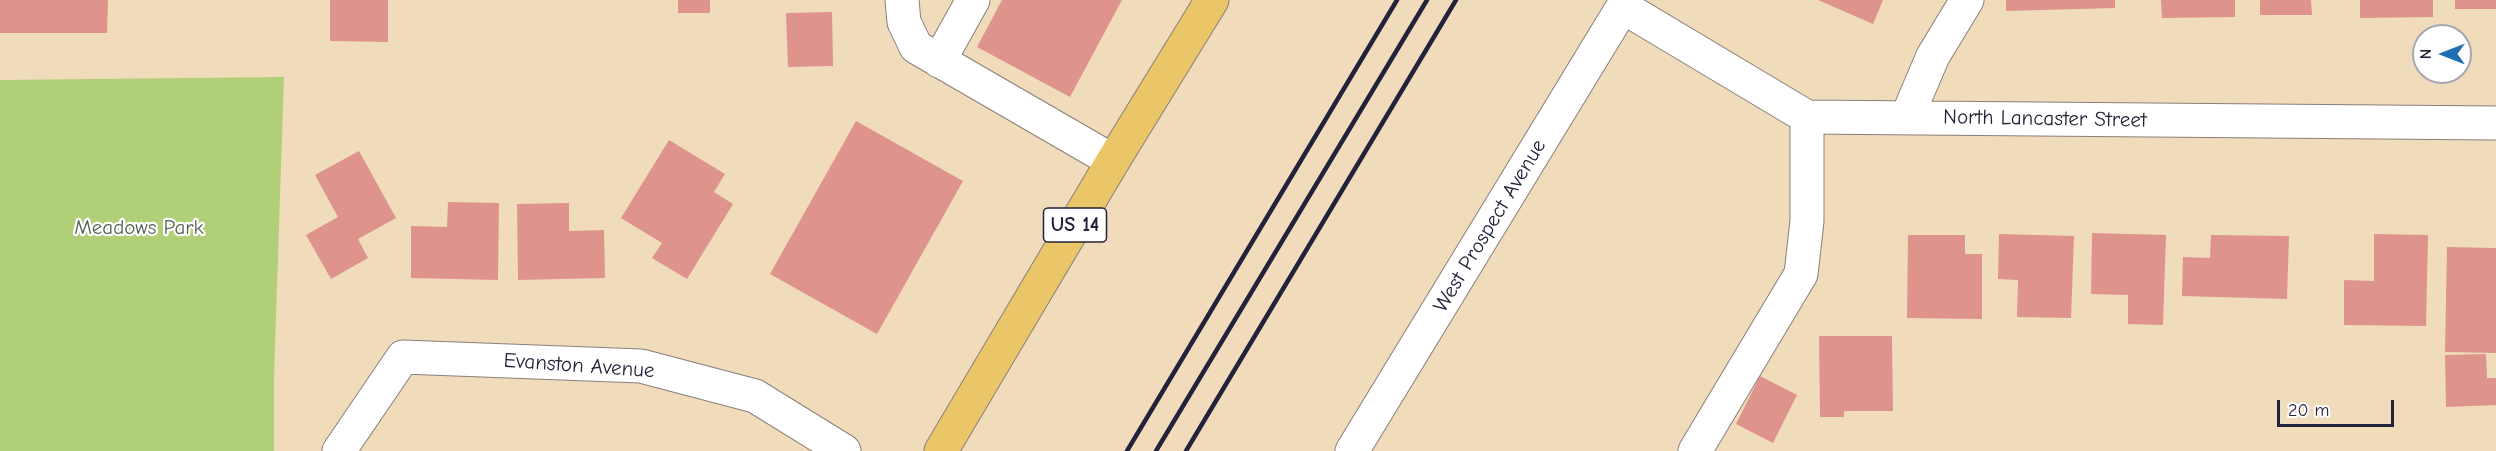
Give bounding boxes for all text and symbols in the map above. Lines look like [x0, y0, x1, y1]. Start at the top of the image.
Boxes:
north arrow [2412, 24, 2472, 84]
text: N [2417, 49, 2435, 59]
street label: North Lancaster Street [1943, 105, 2147, 133]
street label: West Prospect Avenue [1428, 135, 1552, 317]
road number: US 14 [1044, 208, 1106, 242]
park label: Meadows Park [74, 215, 204, 241]
street label: Evanston Avenue [503, 348, 655, 384]
scale bar [2280, 388, 2397, 426]
text: 20 m [2288, 400, 2329, 421]

